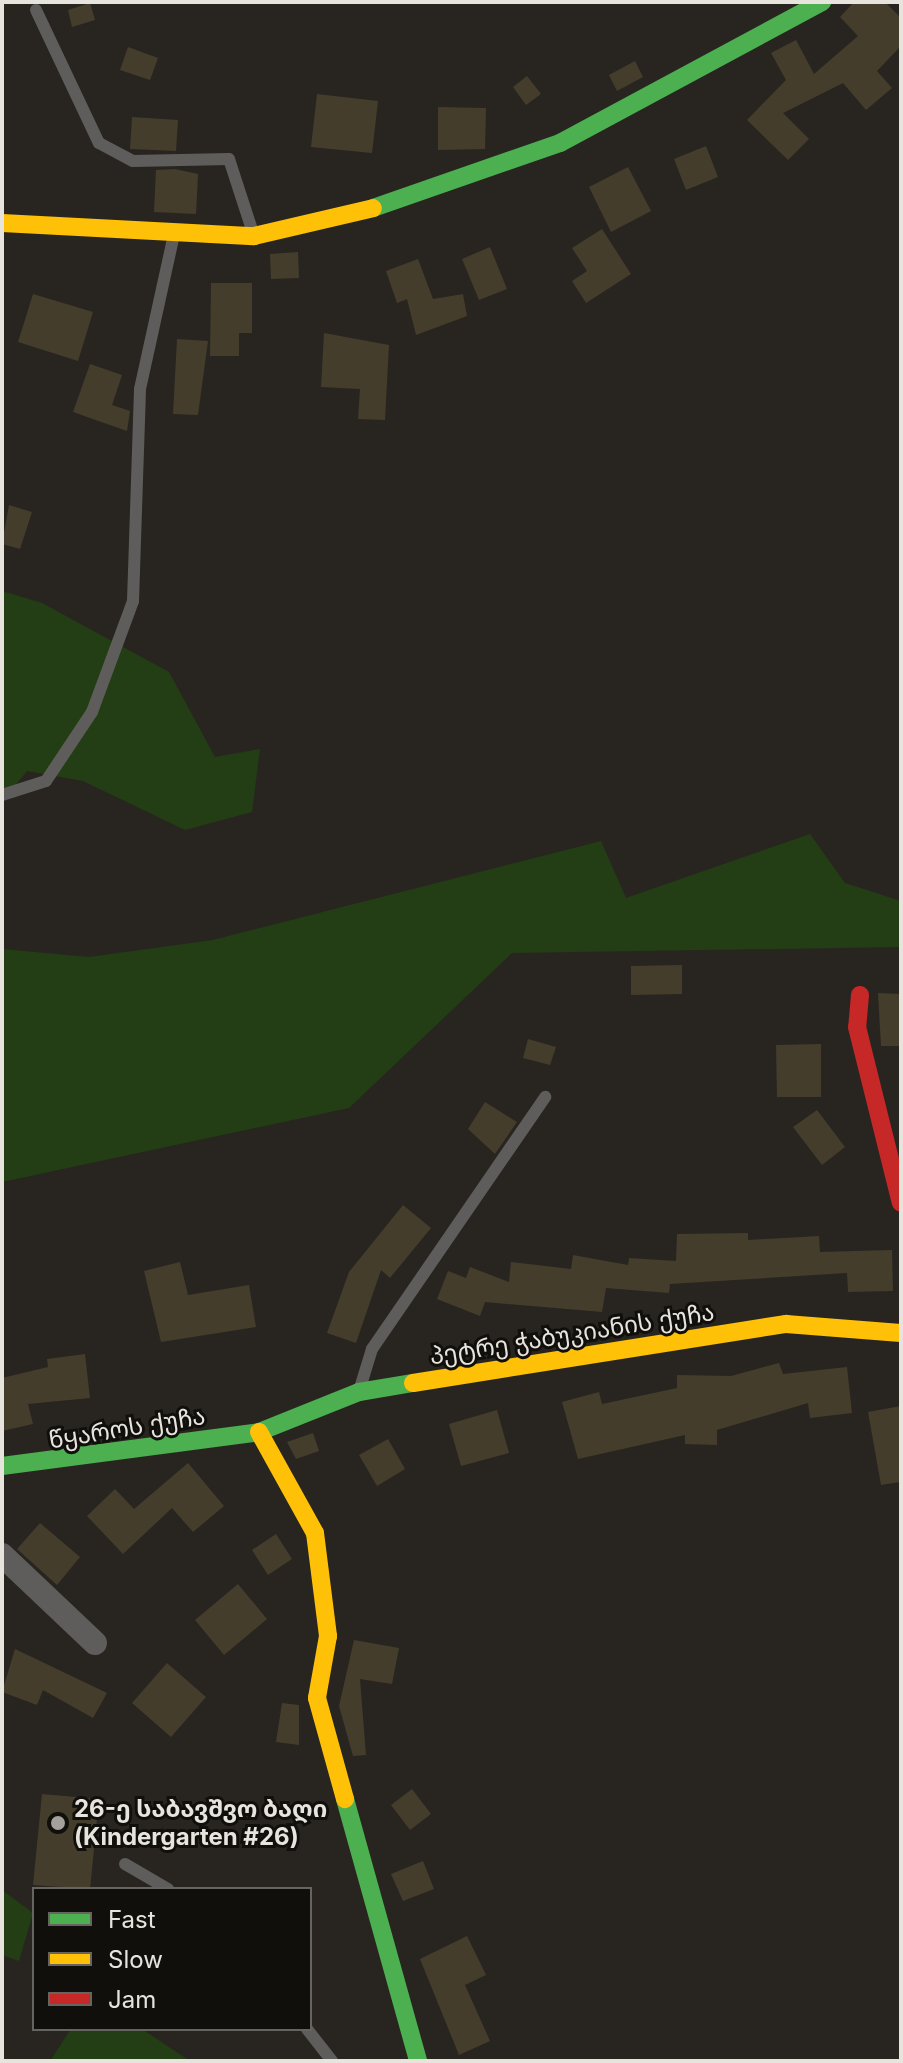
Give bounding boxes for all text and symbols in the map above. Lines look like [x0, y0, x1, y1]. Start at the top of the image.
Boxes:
street label: პეტრე ჭაბუკიანის ქუჩა [428, 1297, 716, 1371]
street label: წყაროს ქუჩა [47, 1401, 207, 1455]
place label: 26-ე საბავშვო ბაღი (Kindergarten #26) [74, 1795, 327, 1851]
marker: 26-ე საბავშვო ბაღი (Kindergarten #26) [49, 1814, 67, 1832]
legend [32, 1887, 312, 2031]
text: Fast [108, 1905, 156, 1934]
text: Slow [108, 1945, 163, 1974]
text: Jam [108, 1985, 156, 2014]

